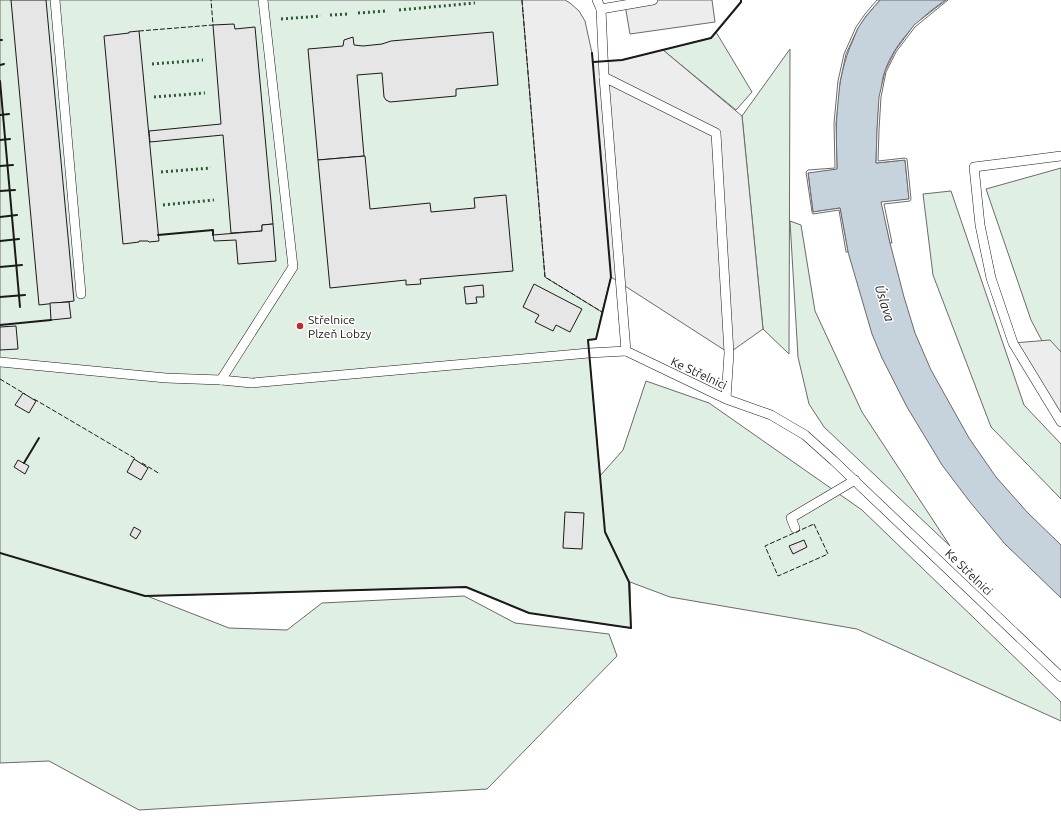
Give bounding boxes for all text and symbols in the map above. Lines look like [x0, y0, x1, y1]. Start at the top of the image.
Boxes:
water label: Úslava [873, 283, 898, 323]
place label: Střelnice Plzeň Lobzy [308, 313, 372, 340]
marker: Střelnice Plzeň Lobzy [295, 321, 305, 331]
street label: Ke Střelnici [669, 354, 729, 392]
street label: Ke Střelnici [943, 546, 995, 598]

